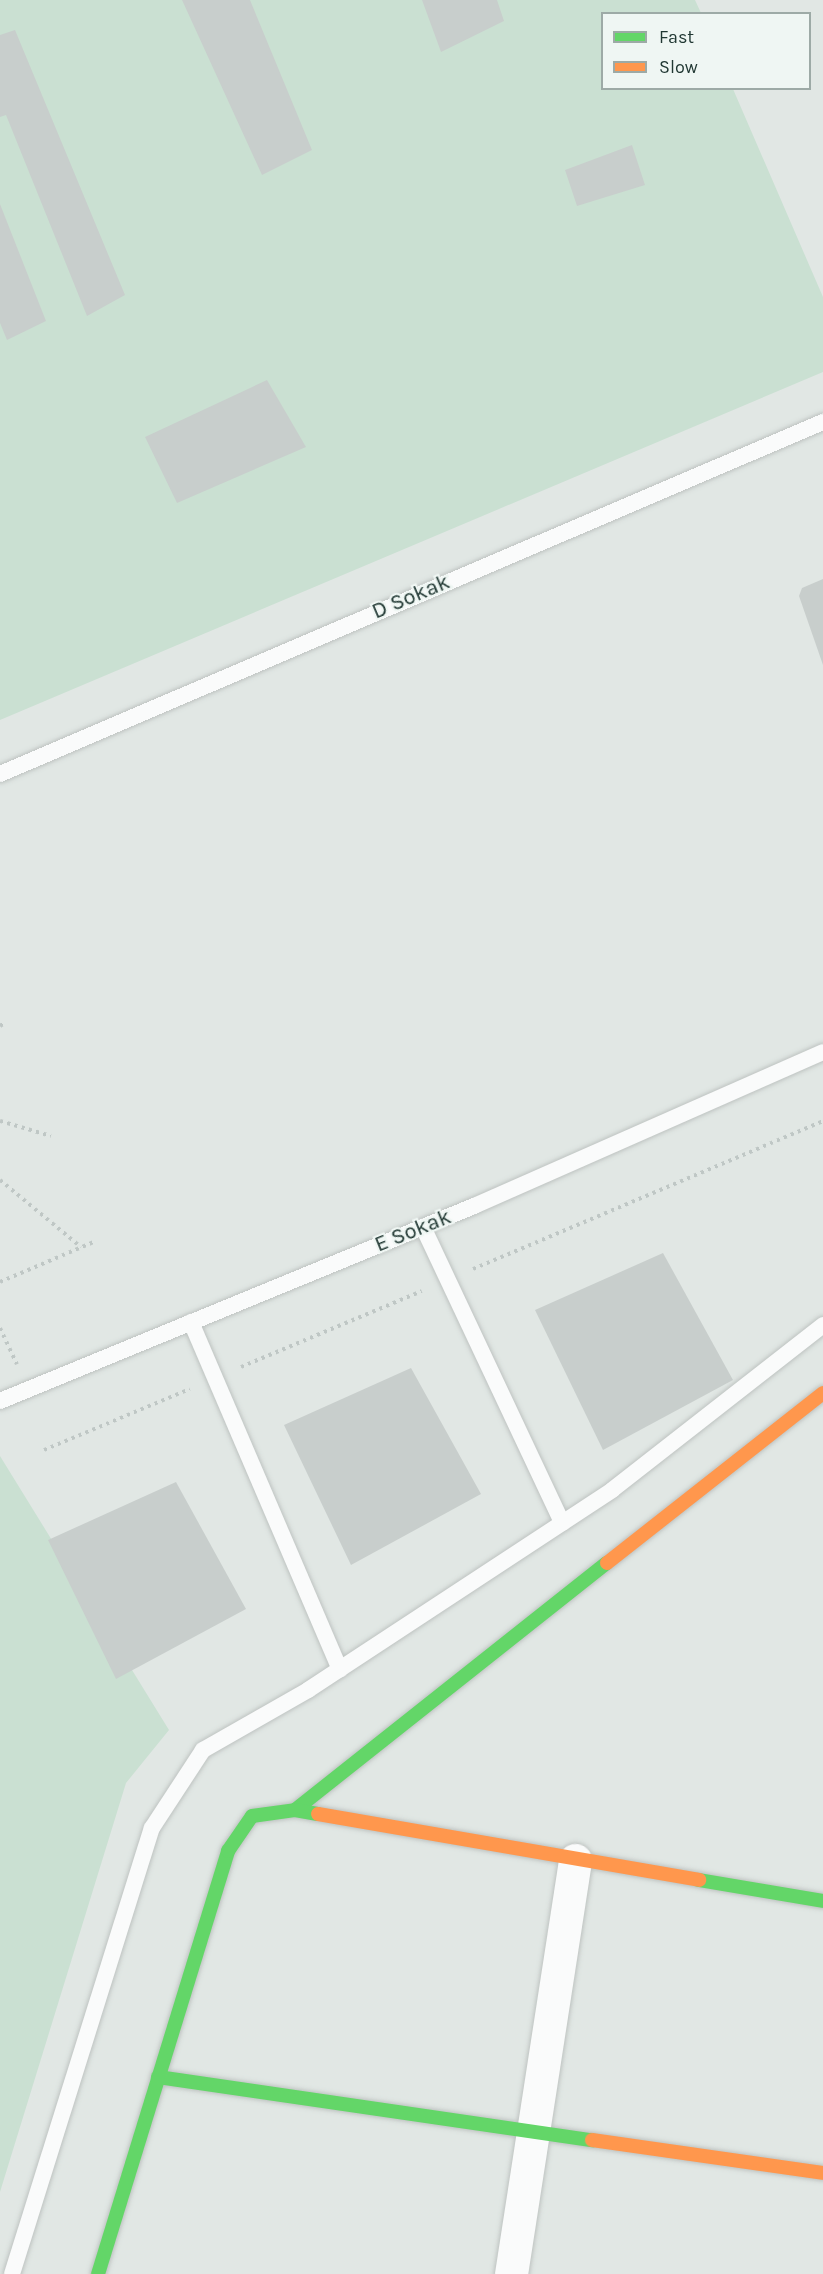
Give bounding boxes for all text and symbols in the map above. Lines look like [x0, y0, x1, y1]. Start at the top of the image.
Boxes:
legend [601, 12, 811, 90]
text: Fast [659, 26, 694, 48]
text: Slow [659, 56, 698, 78]
street label: D Sokak [368, 569, 454, 625]
street label: E Sokak [371, 1204, 455, 1258]

